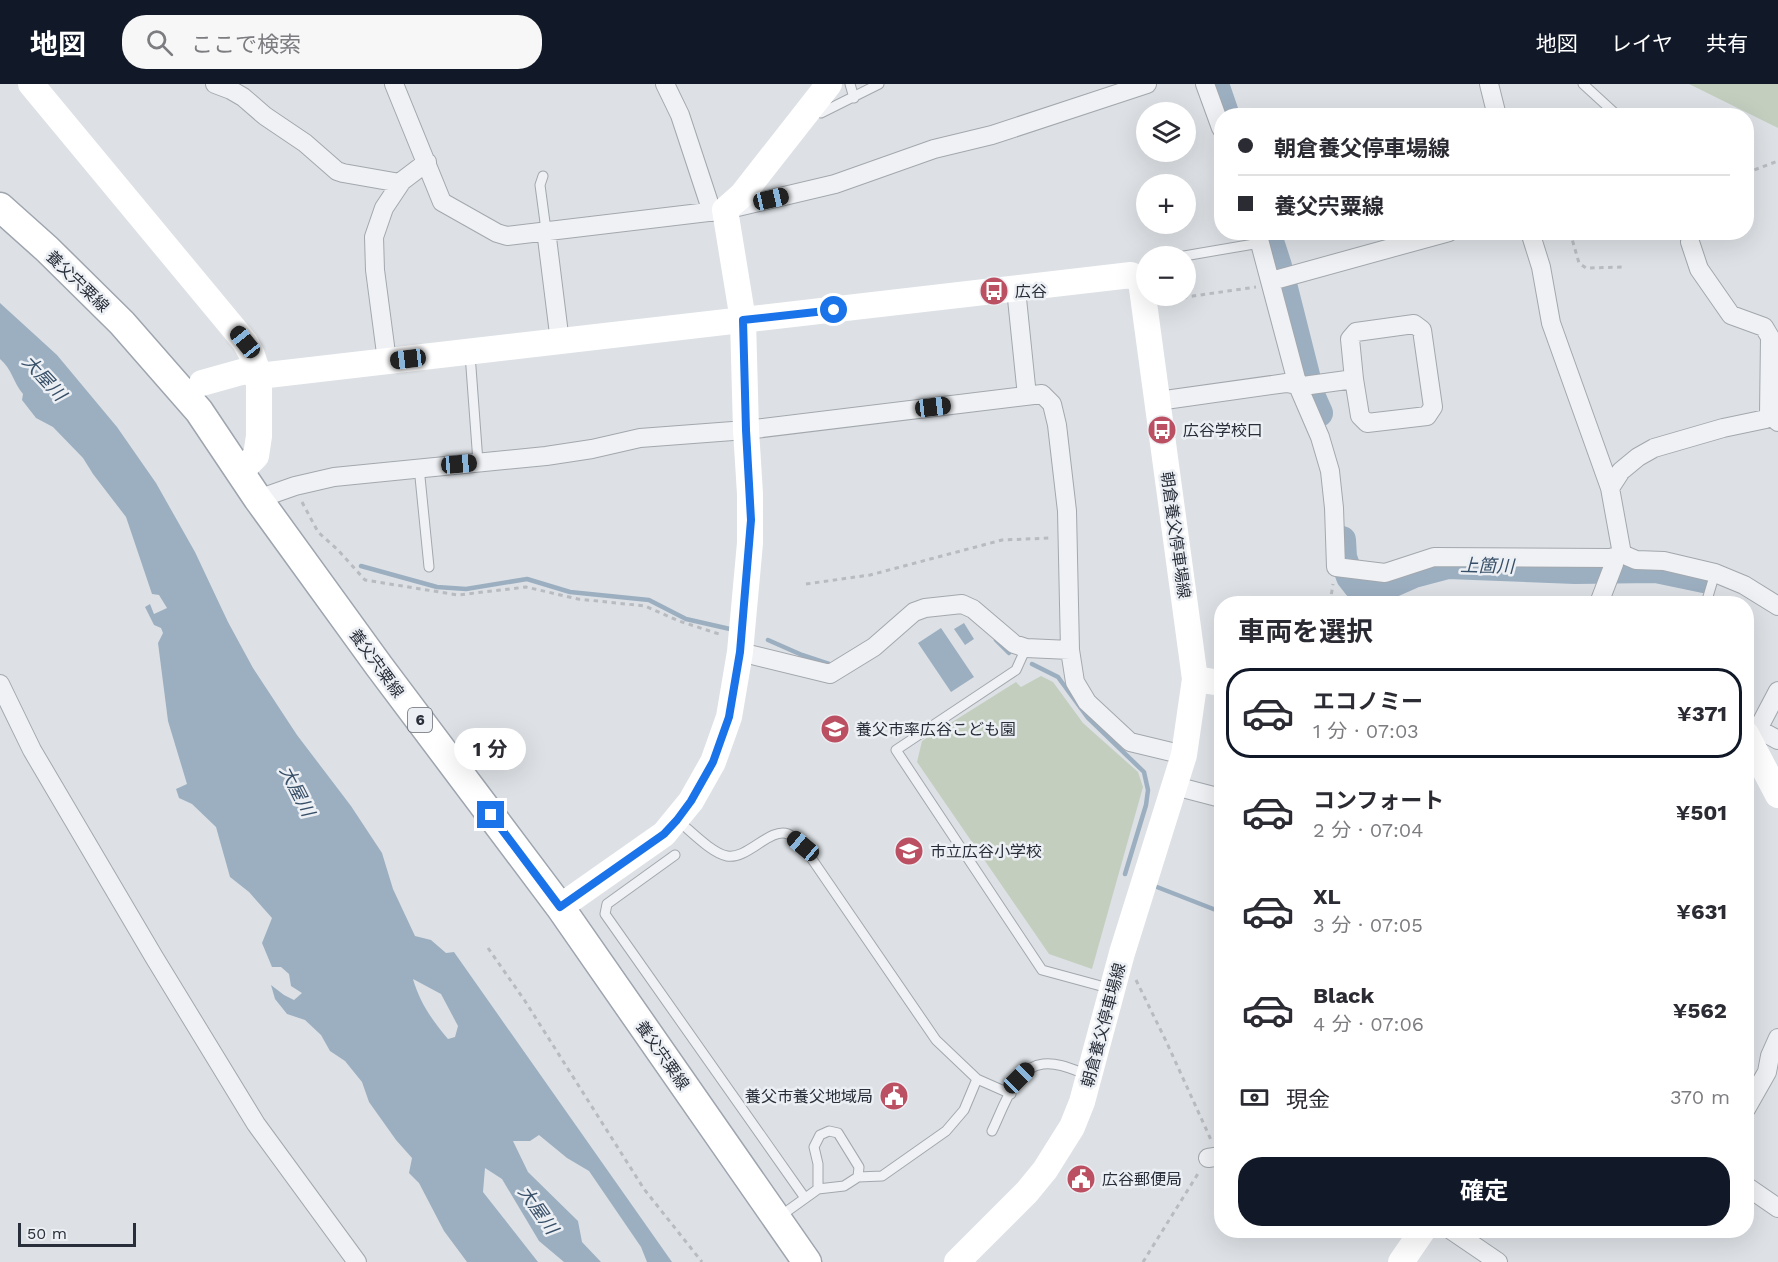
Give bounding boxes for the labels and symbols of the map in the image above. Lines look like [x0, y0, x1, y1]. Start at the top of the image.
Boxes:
car [751, 186, 791, 212]
street label: 養父宍粟線 [42, 247, 113, 316]
bus stop icon: 広谷 [978, 275, 1010, 307]
place label: 広谷 [1015, 282, 1047, 301]
route start [820, 296, 847, 323]
car [227, 322, 263, 362]
car [389, 348, 427, 370]
water label: 大屋川 [18, 351, 72, 406]
car [914, 396, 952, 418]
bus stop icon: 広谷学校口 [1146, 414, 1178, 446]
place label: 広谷学校口 [1183, 421, 1263, 440]
car [440, 453, 478, 475]
street label: 朝倉養父停車場線 [1157, 470, 1194, 600]
water label: 上箇川 [1460, 555, 1516, 577]
street label: 養父宍粟線 [345, 625, 408, 701]
road number: 6 [408, 708, 432, 732]
school or university icon: 養父市率広谷こども園 [819, 713, 851, 745]
place label: 養父市率広谷こども園 [856, 720, 1016, 739]
callout: 1 分 [455, 728, 527, 770]
water label: 大屋川 [276, 762, 320, 821]
route end [477, 801, 504, 828]
car [783, 828, 823, 864]
school or university icon: 市立広谷小学校 [893, 835, 925, 867]
place label: 市立広谷小学校 [930, 842, 1042, 861]
street label: 朝倉養父停車場線 [1078, 961, 1129, 1089]
street label: 養父宍粟線 [632, 1017, 693, 1094]
car [1000, 1059, 1038, 1097]
public building icon: 養父市養父地域局 [878, 1080, 910, 1112]
place label: 養父市養父地域局 [745, 1087, 873, 1106]
public building icon: 広谷郵便局 [1065, 1163, 1097, 1195]
place label: 広谷郵便局 [1102, 1170, 1182, 1189]
water label: 大屋川 [514, 1182, 564, 1239]
scale bar [18, 1220, 136, 1248]

